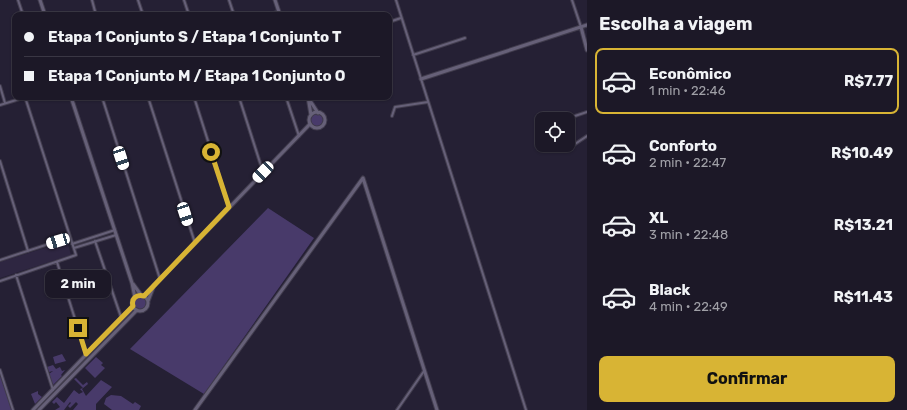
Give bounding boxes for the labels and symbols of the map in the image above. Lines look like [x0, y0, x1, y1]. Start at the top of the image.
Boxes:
route start [202, 143, 220, 161]
car [112, 145, 130, 171]
car [250, 159, 276, 185]
car [176, 201, 194, 227]
car [45, 232, 71, 250]
callout: 2 min [45, 270, 111, 298]
route end [69, 319, 87, 337]

